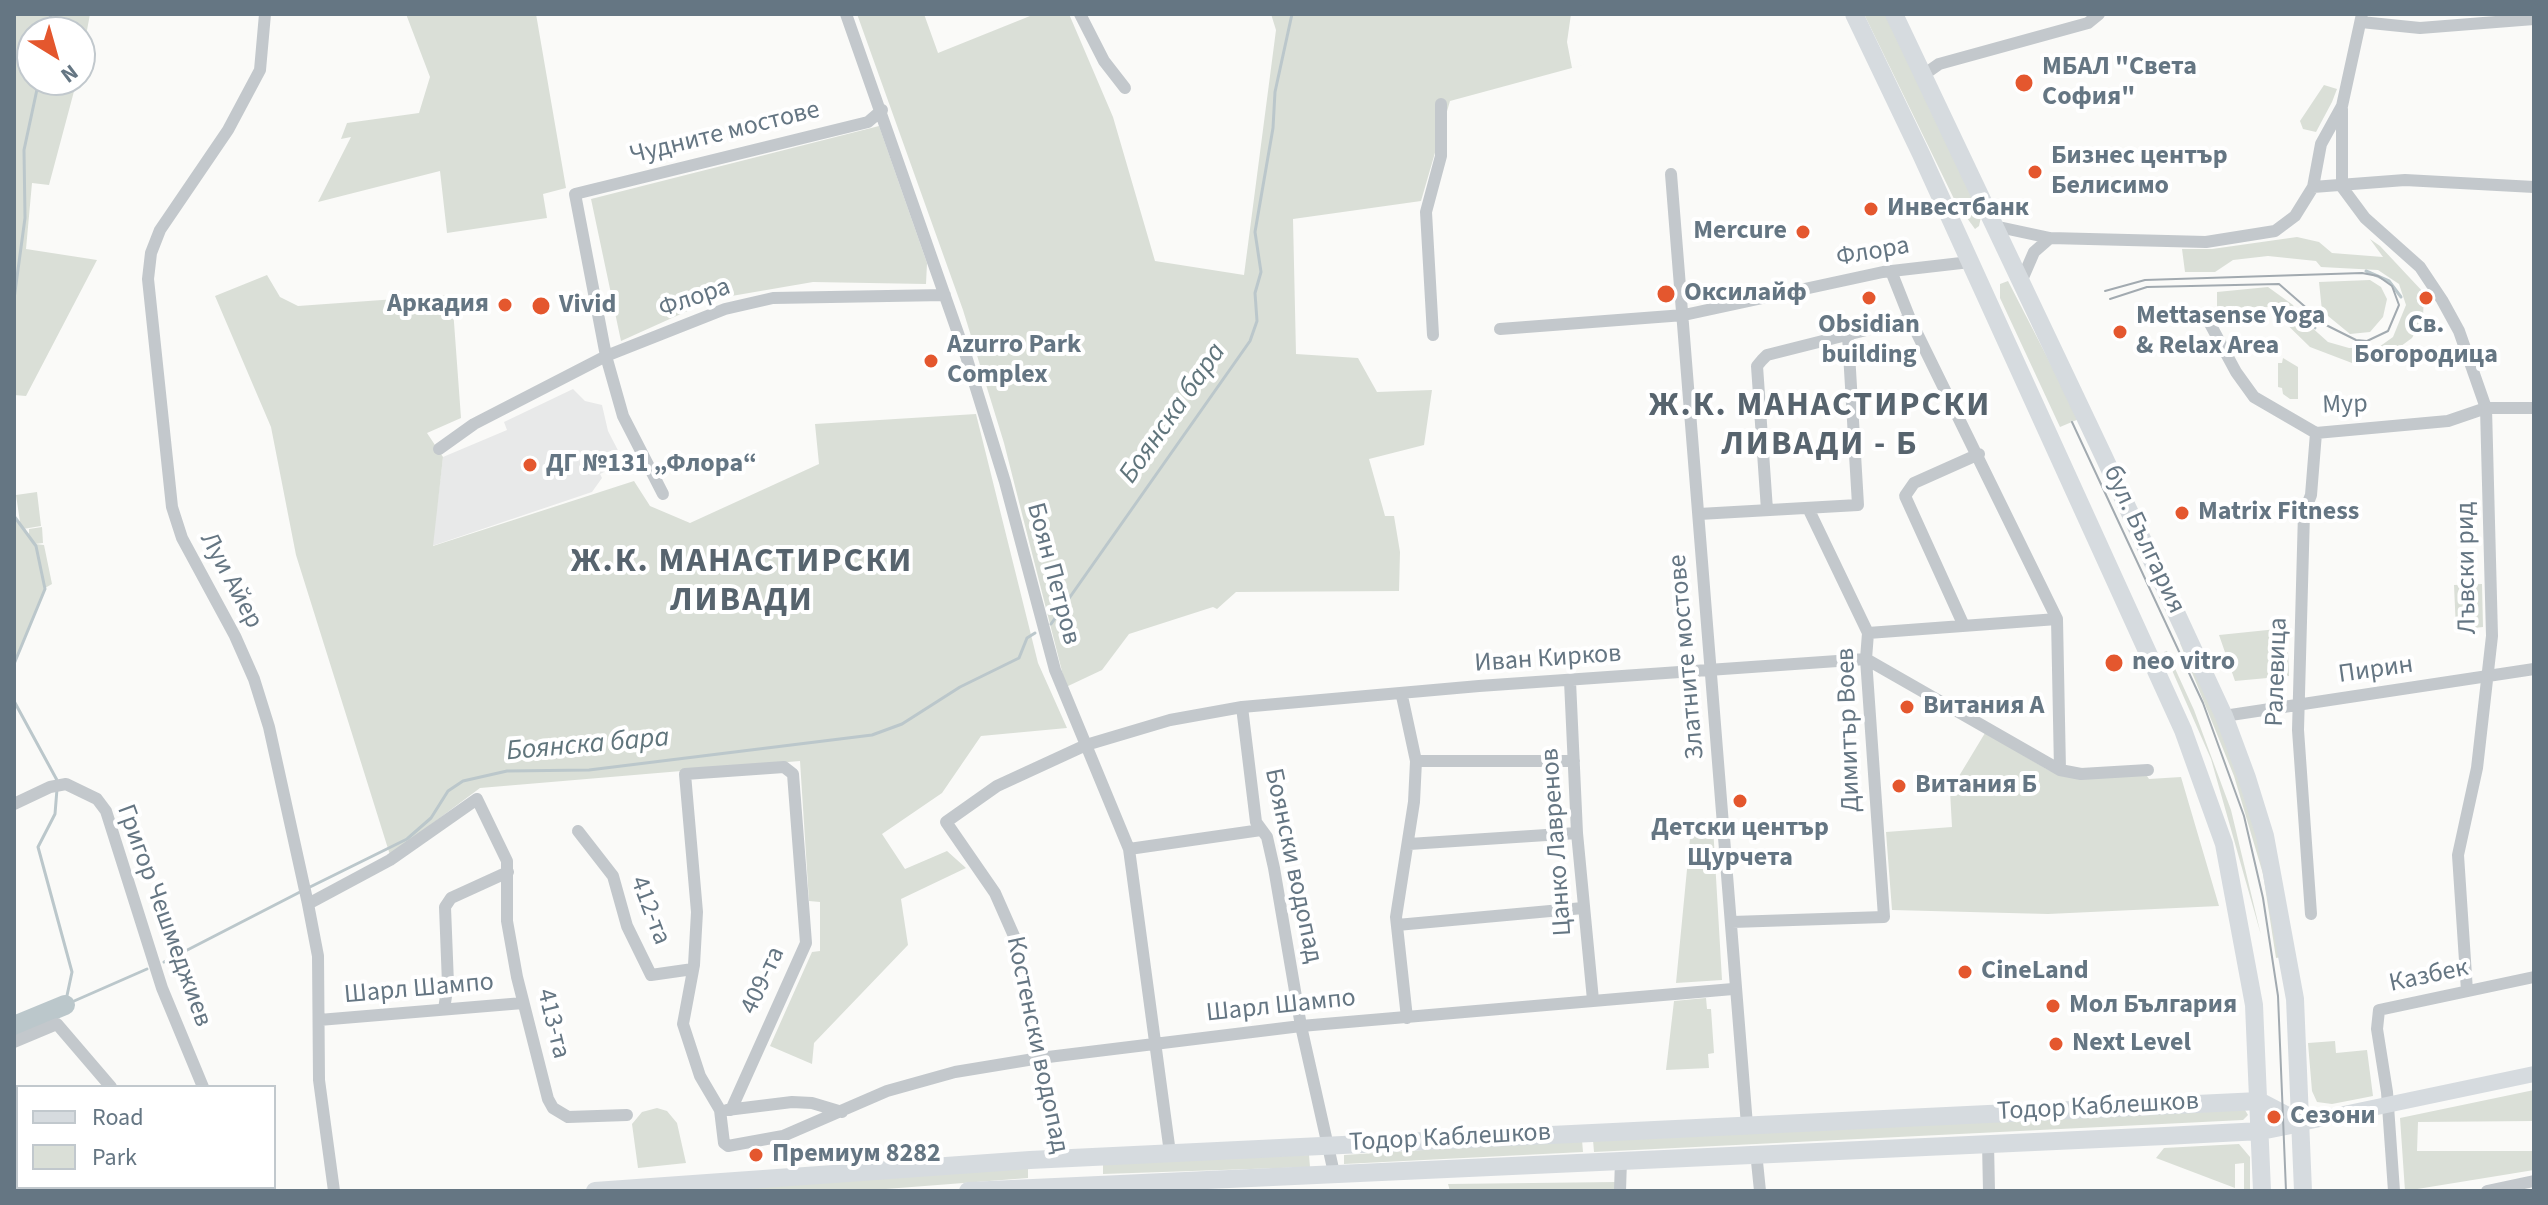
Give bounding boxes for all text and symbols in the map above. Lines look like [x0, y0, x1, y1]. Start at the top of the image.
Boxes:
north arrow [16, 16, 96, 96]
place label: МБАЛ "Света София" [2042, 52, 2197, 114]
text: N [54, 56, 85, 91]
marker: МБАЛ "Света София" [2013, 72, 2035, 94]
street label: Чудните мостове [627, 95, 823, 173]
place label: Бизнес център Белисимо [2051, 141, 2228, 202]
marker: Бизнес център Белисимо [2026, 163, 2044, 181]
place label: Инвестбанк [1887, 193, 2029, 225]
marker: Инвестбанк [1862, 200, 1880, 218]
place label: Mercure [1693, 216, 1787, 248]
marker: Mercure [1794, 223, 1812, 241]
street label: Флора [1834, 231, 1912, 275]
street label: Флора [655, 272, 735, 326]
place label: Оксилайф [1684, 278, 1807, 310]
marker: Оксилайф [1655, 283, 1677, 305]
place label: Аркадия [387, 289, 489, 321]
marker: Obsidian building [1860, 289, 1878, 307]
marker: Св. Богородица [2417, 289, 2435, 307]
place label: Vivid [559, 290, 616, 322]
marker: Vivid [530, 295, 552, 317]
marker: Аркадия [496, 296, 514, 314]
place label: Mettasense Yoga & Relax Area [2136, 301, 2325, 362]
place label: Obsidian building [1818, 310, 1920, 372]
place label: Св. Богородица [2354, 310, 2498, 372]
marker: Mettasense Yoga & Relax Area [2111, 323, 2129, 341]
place label: Azurro Park Complex [947, 330, 1081, 392]
water label: Боянска бара [1113, 337, 1235, 491]
marker: Azurro Park Complex [922, 352, 940, 370]
district label: Ж.К. МАНАСТИРСКИ ЛИВАДИ - Б [1649, 388, 1991, 468]
street label: Мур [2322, 390, 2368, 422]
place label: ДГ №131 „Флора“ [546, 449, 757, 481]
marker: ДГ №131 „Флора“ [521, 456, 539, 474]
street label: бул. България [2095, 461, 2191, 619]
place label: Matrix Fitness [2198, 497, 2359, 529]
street label: Боян Петров [1018, 500, 1086, 648]
street label: Лъвски рид [2451, 501, 2485, 635]
marker: Matrix Fitness [2173, 504, 2191, 522]
street label: Луи Айер [192, 528, 268, 634]
district label: Ж.К. МАНАСТИРСКИ ЛИВАДИ [571, 544, 913, 624]
street label: Златните мостове [1663, 553, 1713, 761]
street label: Ралевица [2261, 617, 2295, 727]
street label: Иван Кирков [1474, 639, 1622, 681]
street label: Димитър Воев [1832, 647, 1868, 813]
place label: neo vitro [2132, 647, 2235, 679]
street label: Пирин [2337, 650, 2415, 692]
marker: neo vitro [2103, 652, 2125, 674]
place label: Витания А [1923, 691, 2044, 723]
marker: Витания А [1898, 698, 1916, 716]
water label: Боянска бара [505, 722, 671, 770]
street label: Цанко Лавренов [1536, 747, 1580, 937]
street label: Боянски водопад [1256, 766, 1328, 966]
place label: Витания Б [1915, 770, 2037, 802]
marker: Витания Б [1890, 777, 1908, 795]
marker: Детски център Щурчета [1731, 792, 1749, 810]
street label: Григор Чешмеджиев [108, 801, 218, 1031]
place label: Детски център Щурчета [1651, 813, 1829, 874]
street label: 412-та [622, 872, 676, 950]
street label: Костенски водопад [998, 934, 1074, 1156]
street label: 409-та [735, 942, 793, 1020]
street label: Казбек [2387, 953, 2471, 1001]
place label: CineLand [1981, 956, 2089, 988]
marker: CineLand [1956, 963, 1974, 981]
street label: Шарл Шампо [343, 968, 495, 1012]
street label: Шарл Шампо [1205, 984, 1357, 1030]
street label: 413-та [528, 986, 576, 1062]
place label: Мол България [2069, 990, 2237, 1022]
marker: Мол България [2044, 997, 2062, 1015]
place label: Next Level [2072, 1028, 2191, 1060]
marker: Next Level [2047, 1035, 2065, 1053]
legend [16, 1085, 276, 1189]
street label: Тодор Каблешков [1996, 1087, 2200, 1129]
text: Road [92, 1100, 144, 1135]
place label: Сезони [2290, 1101, 2376, 1133]
marker: Сезони [2265, 1108, 2283, 1126]
street label: Тодор Каблешков [1348, 1118, 1552, 1160]
place label: Премиум 8282 [772, 1139, 941, 1171]
text: Park [92, 1140, 137, 1175]
marker: Премиум 8282 [747, 1146, 765, 1164]

